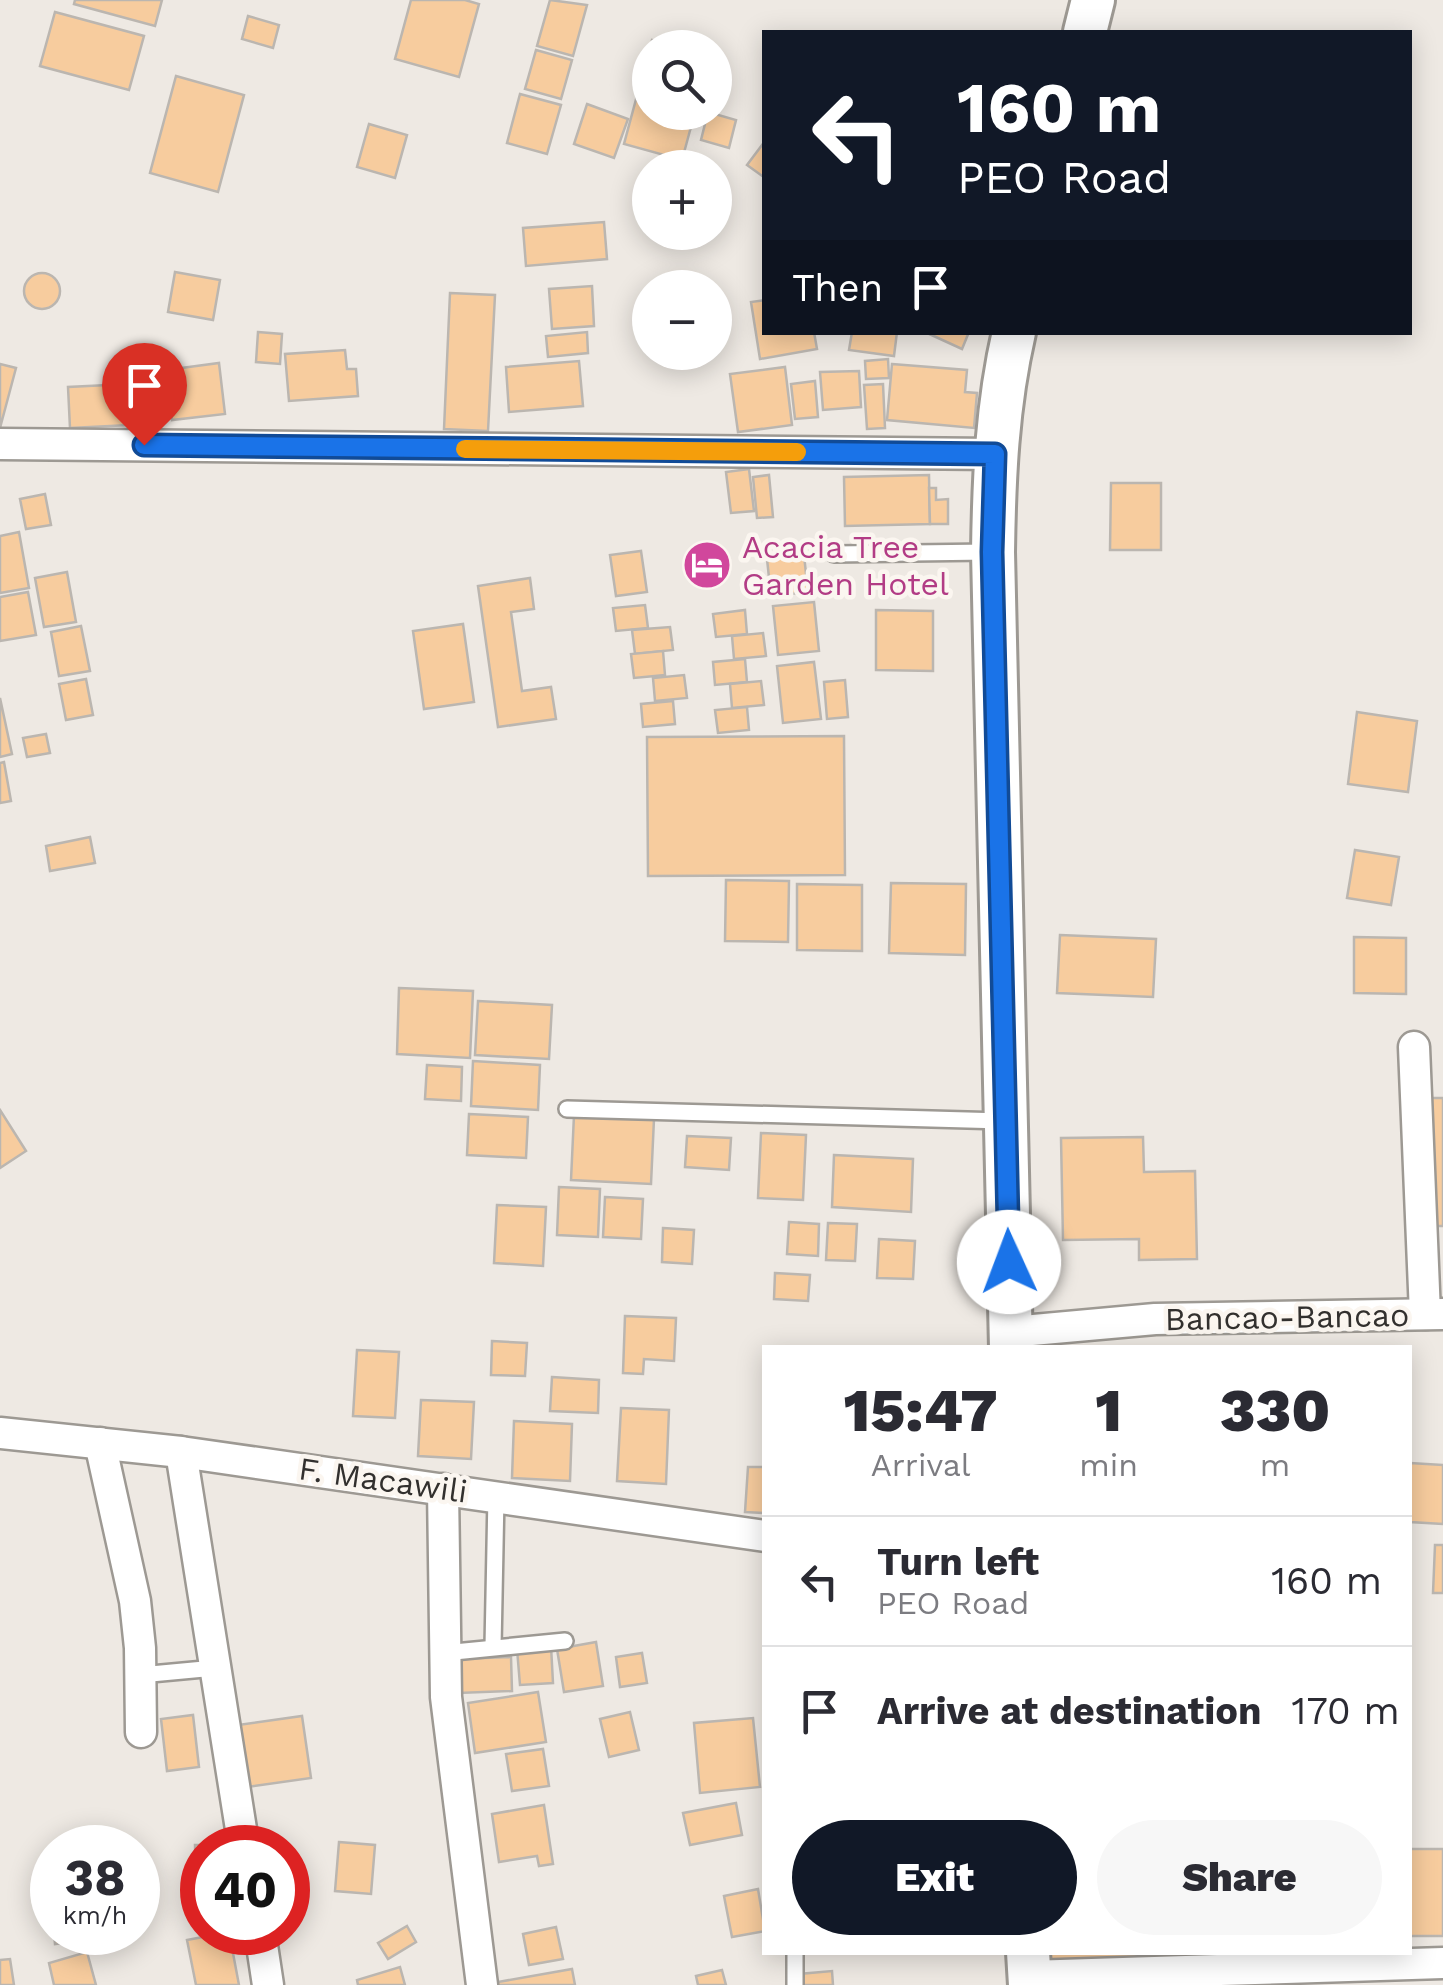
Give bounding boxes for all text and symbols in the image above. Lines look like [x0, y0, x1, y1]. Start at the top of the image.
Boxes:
map controls [632, 30, 732, 370]
button: search [632, 30, 732, 130]
text: 160 m [957, 67, 1161, 149]
icon: left [792, 70, 922, 200]
button: + [632, 150, 732, 250]
text: PEO Road [957, 151, 1171, 204]
icon: arrive [903, 260, 958, 315]
text: Then [792, 266, 883, 310]
button: − [632, 270, 732, 370]
pin [102, 343, 187, 446]
icon: arrive [117, 358, 172, 413]
place label: Acacia Tree Garden Hotel [742, 528, 949, 603]
hotel icon: Acacia Tree Garden Hotel [681, 539, 733, 591]
position arrow [957, 1210, 1061, 1314]
street label: Bancao-Bancao [1164, 1296, 1410, 1338]
text: 15:47 [844, 1375, 998, 1446]
text: 1 [1095, 1375, 1122, 1446]
text: 330 [1220, 1375, 1330, 1446]
text: Arrival [871, 1446, 971, 1484]
text: min [1079, 1446, 1138, 1484]
text: m [1260, 1446, 1290, 1484]
street label: F. Macawili [296, 1449, 470, 1511]
text: Turn left [877, 1540, 1039, 1584]
icon: left [792, 1554, 847, 1609]
text: 160 m [1271, 1559, 1382, 1603]
text: PEO Road [877, 1584, 1029, 1622]
icon: arrive [792, 1684, 847, 1739]
text: Arrive at destination [877, 1689, 1262, 1733]
text: 170 m [1292, 1689, 1400, 1733]
button: Exit [792, 1820, 1077, 1935]
button: Share [1097, 1820, 1382, 1935]
speed limit sign: 40 [180, 1825, 310, 1955]
text: 38 [65, 1848, 126, 1907]
text: km/h [63, 1901, 127, 1930]

